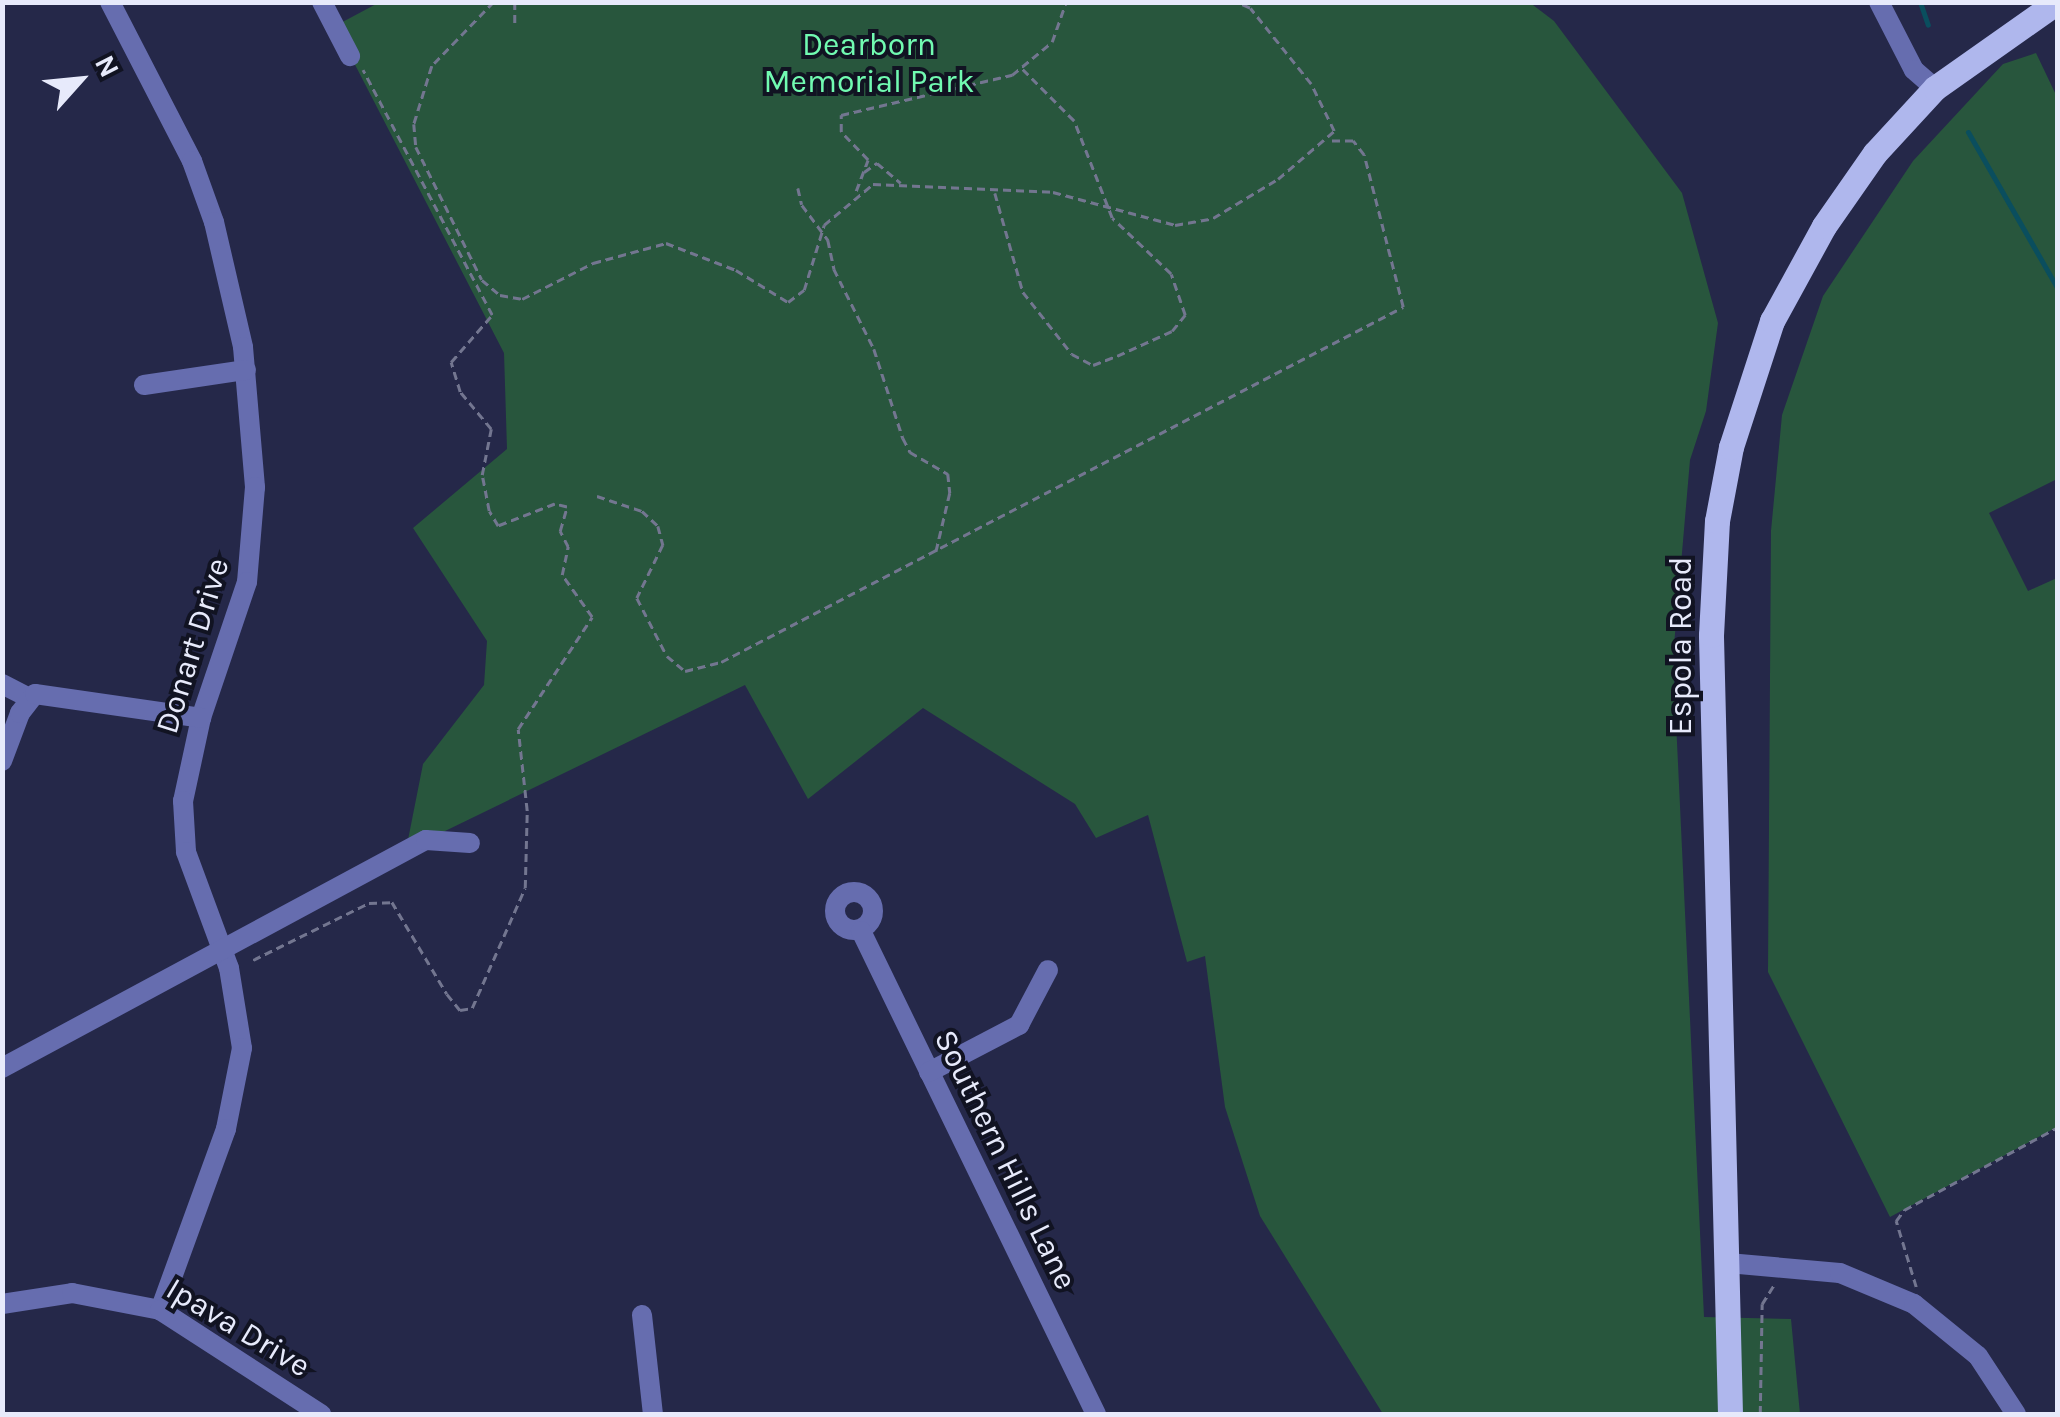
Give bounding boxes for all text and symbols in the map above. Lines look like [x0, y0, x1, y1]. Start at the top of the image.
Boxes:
park label: Dearborn Memorial Park [763, 27, 975, 102]
north arrow [30, 30, 130, 130]
text: N [88, 50, 126, 83]
street label: Donart Drive [148, 554, 238, 738]
street label: Espola Road [1662, 557, 1700, 735]
street label: Southern Hills Lane [925, 1024, 1085, 1296]
street label: Ipava Drive [159, 1270, 317, 1386]

